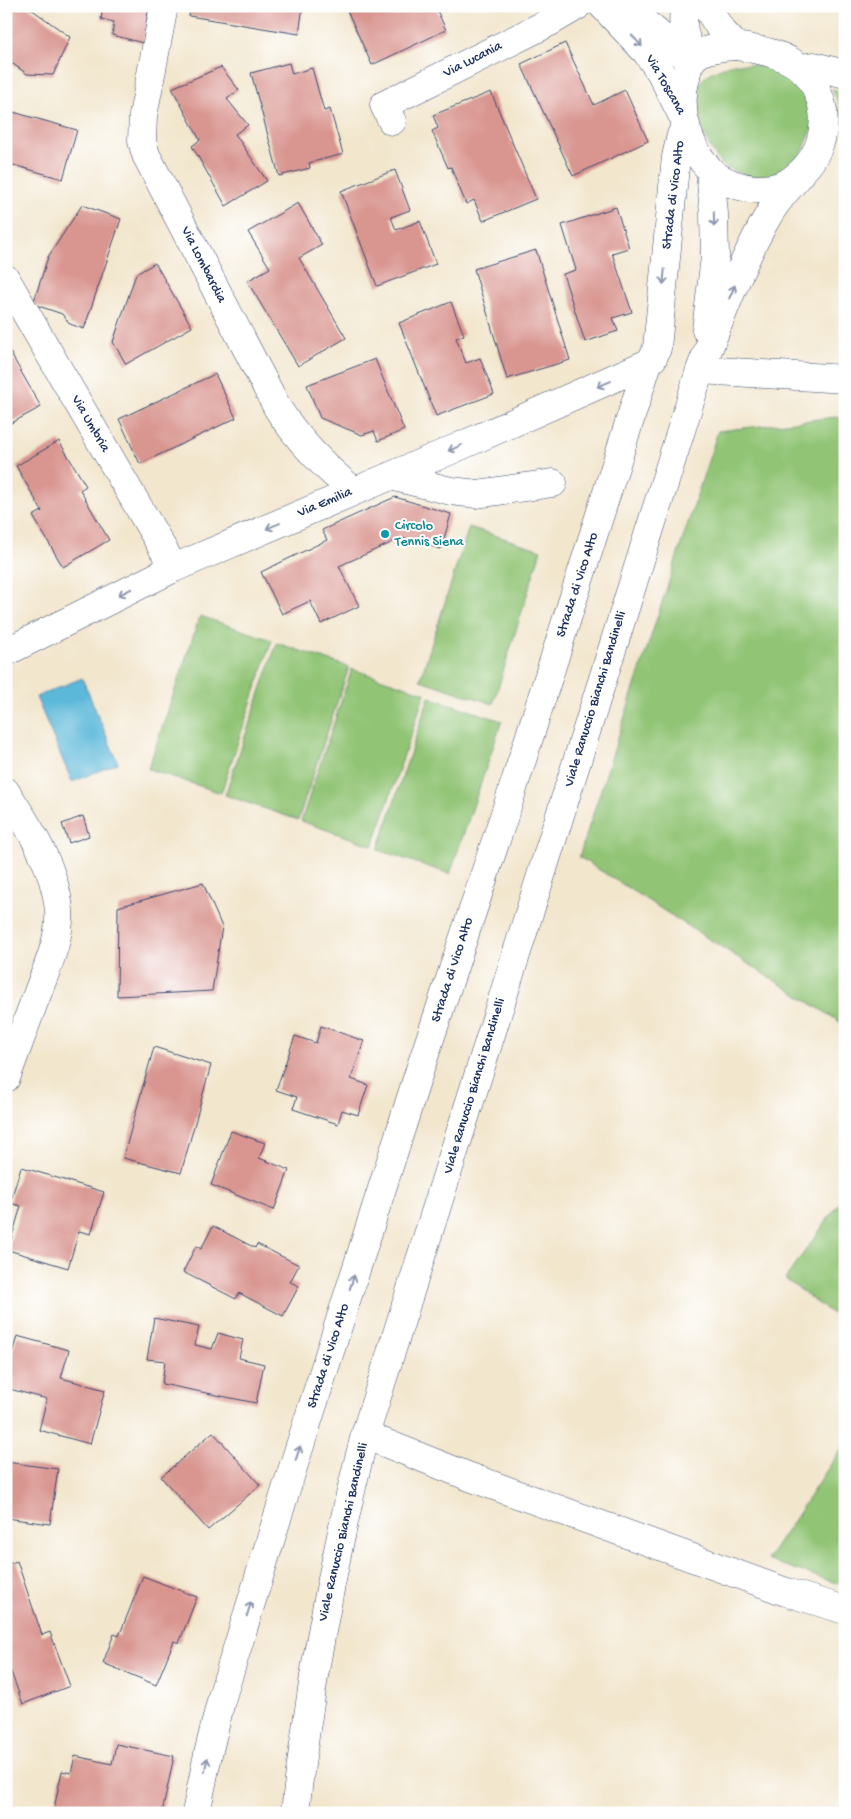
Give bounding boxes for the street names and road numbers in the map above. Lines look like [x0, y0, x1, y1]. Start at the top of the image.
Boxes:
street label: Via Lucania [440, 37, 506, 82]
street label: Via Toscana [640, 51, 690, 119]
street label: Strada di Vico Alto [659, 140, 689, 250]
street label: Via Lombardia [176, 223, 230, 307]
street label: Via Umbria [66, 392, 114, 457]
street label: Via Emilia [294, 483, 356, 522]
street label: Strada di Vico Alto [553, 530, 603, 640]
street label: Viale Ranuccio Bianchi Bandinelli [561, 609, 631, 790]
street label: Strada di Vico Alto [428, 915, 478, 1025]
street label: Viale Ranuccio Bianchi Bandinelli [440, 996, 510, 1177]
street label: Strada di Vico Alto [304, 1301, 354, 1411]
street label: Viale Ranuccio Bianchi Bandinelli [315, 1441, 373, 1624]

